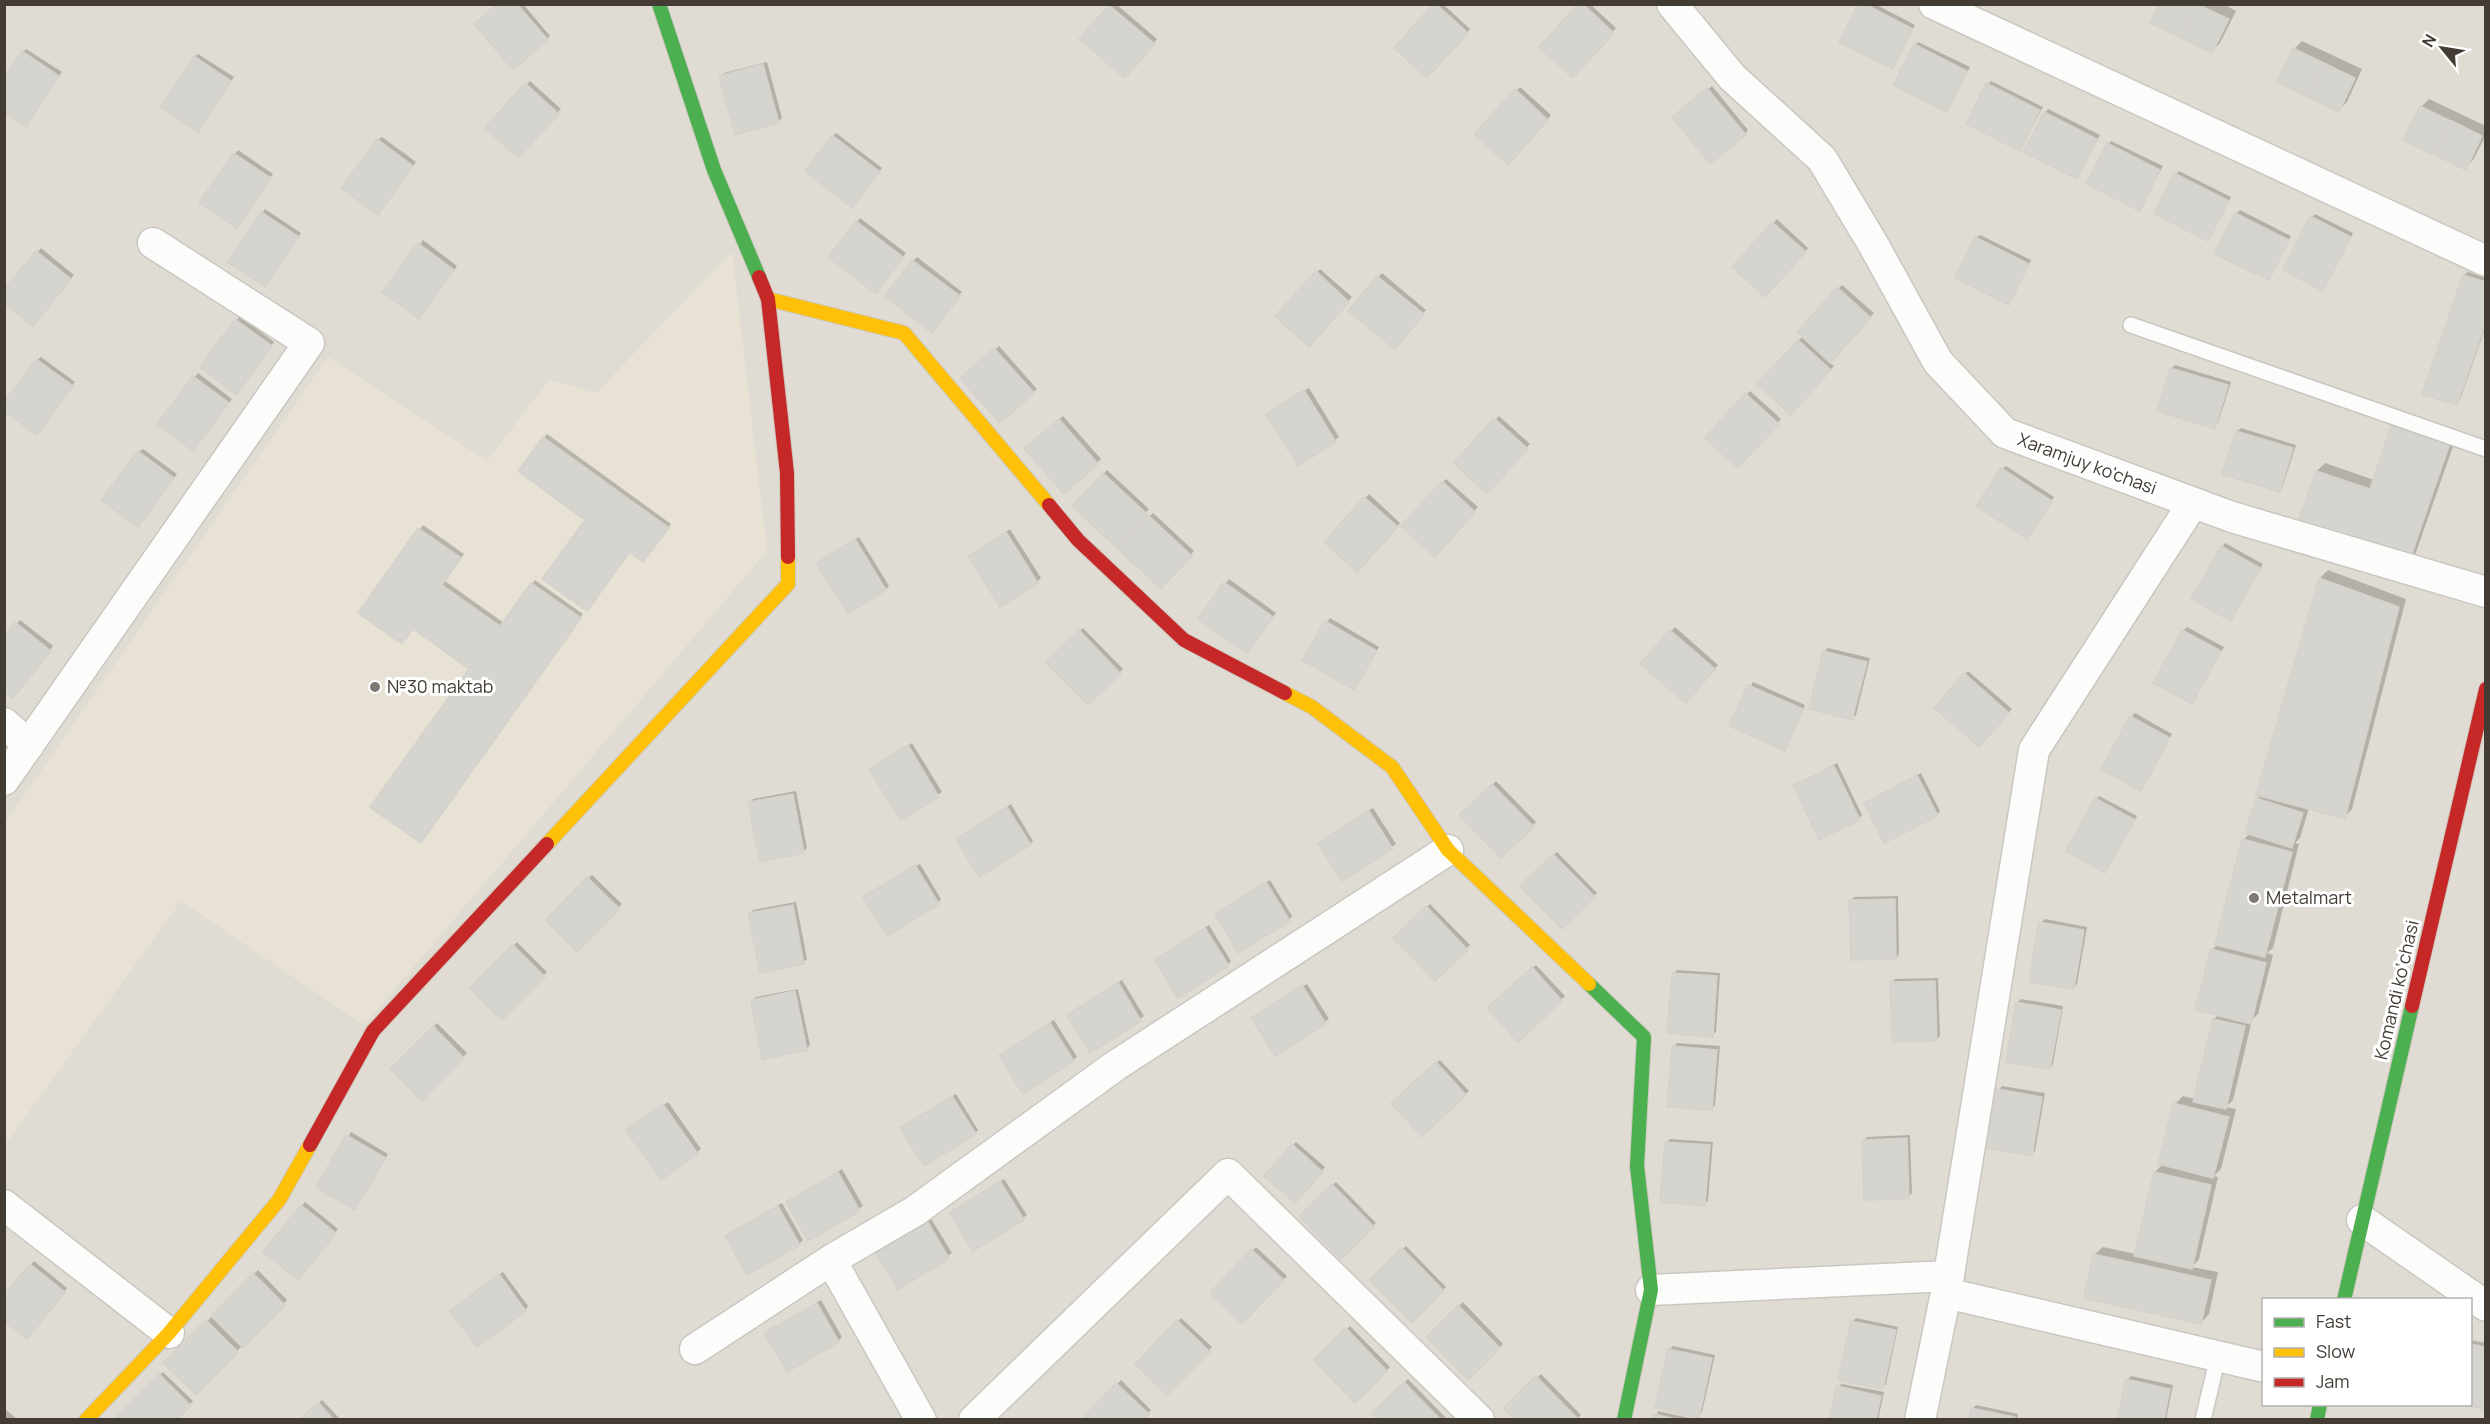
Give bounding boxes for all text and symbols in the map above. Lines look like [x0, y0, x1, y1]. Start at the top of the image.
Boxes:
north arrow [2412, 18, 2472, 78]
text: N [2417, 30, 2441, 51]
street label: Xaramjuy ko'chasi [2014, 427, 2160, 499]
place label: №30 maktab [387, 674, 494, 698]
marker: №30 maktab [368, 680, 382, 694]
place label: Metalmart [2266, 885, 2352, 909]
marker: Metalmart [2247, 891, 2261, 905]
street label: Komandi ko‘chasi [2368, 918, 2424, 1062]
legend [2262, 1298, 2472, 1406]
text: Fast [2316, 1309, 2351, 1333]
text: Slow [2316, 1339, 2356, 1363]
text: Jam [2316, 1369, 2350, 1393]

